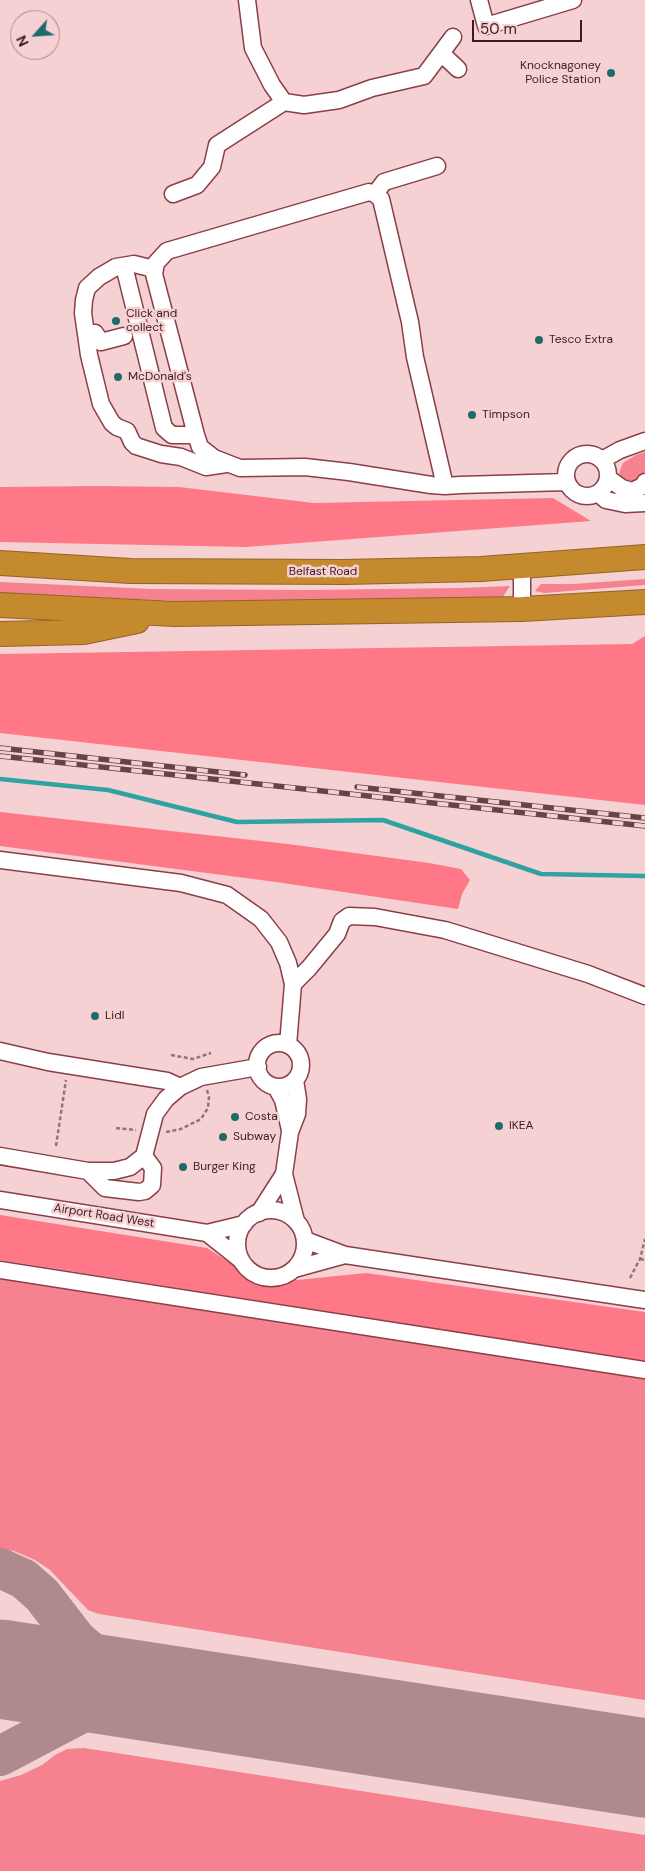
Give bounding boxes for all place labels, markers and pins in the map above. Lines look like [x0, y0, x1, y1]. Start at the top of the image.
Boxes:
place label: Knocknagoney Police Station [520, 59, 601, 87]
marker: Knocknagoney Police Station [605, 67, 617, 79]
place label: Click and collect [126, 307, 177, 335]
marker: Click and collect [110, 315, 122, 327]
place label: Tesco Extra [549, 333, 613, 347]
marker: Tesco Extra [533, 334, 545, 346]
place label: McDonald's [128, 370, 192, 384]
marker: McDonald's [112, 371, 124, 383]
place label: Timpson [482, 408, 530, 422]
marker: Timpson [466, 409, 478, 421]
place label: Lidl [105, 1009, 124, 1023]
marker: Lidl [89, 1010, 101, 1022]
place label: Costa [245, 1110, 278, 1124]
marker: Costa [229, 1111, 241, 1123]
place label: IKEA [509, 1119, 534, 1133]
marker: IKEA [493, 1120, 505, 1132]
place label: Subway [233, 1130, 276, 1144]
marker: Subway [217, 1131, 229, 1143]
place label: Burger King [193, 1160, 256, 1174]
marker: Burger King [177, 1161, 189, 1173]

